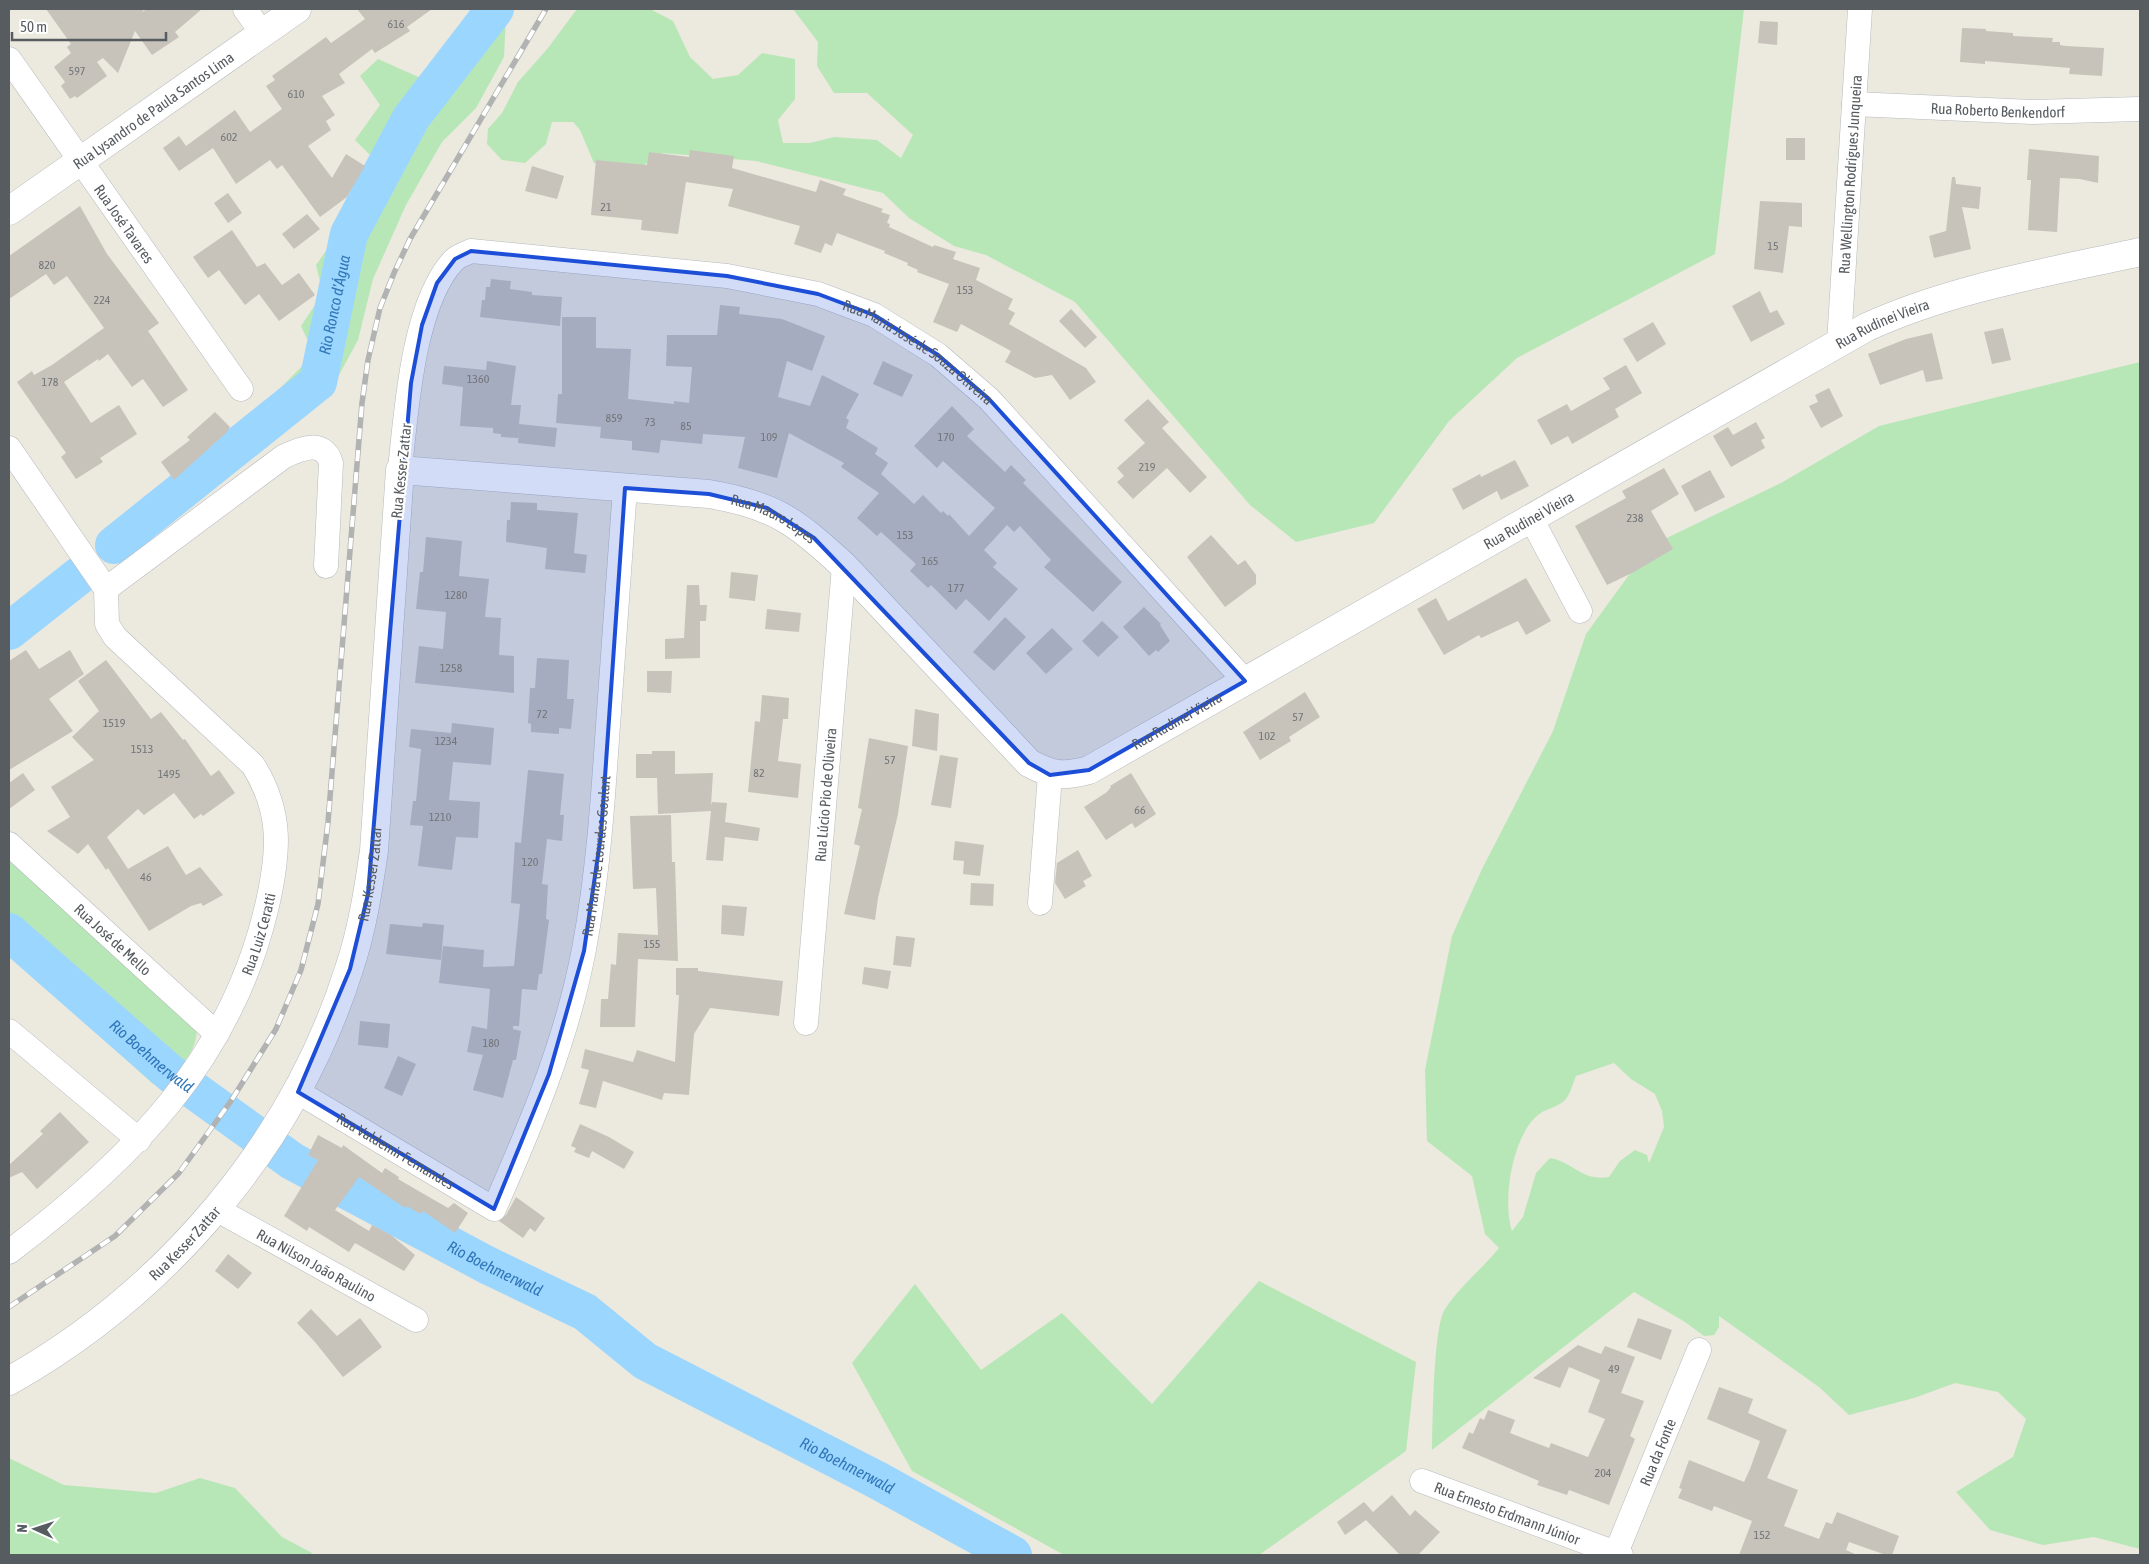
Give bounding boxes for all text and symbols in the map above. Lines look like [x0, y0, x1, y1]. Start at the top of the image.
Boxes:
scale bar [12, 10, 166, 42]
house number: 616 [388, 17, 405, 31]
text: 50 m [20, 18, 47, 35]
street label: Rua Lysandro de Paula Santos Lima [70, 48, 237, 172]
house number: 597 [69, 64, 86, 78]
street label: Rua Wellington Rodrigues Junqueira [1835, 74, 1864, 274]
house number: 610 [288, 87, 305, 101]
street label: Rua Roberto Benkendorf [1930, 99, 2065, 121]
house number: 602 [221, 130, 237, 144]
street label: Rua José Tavares [91, 181, 158, 266]
house number: 21 [600, 200, 612, 214]
house number: 15 [1767, 239, 1779, 253]
water label: Rio Ronco d'Água [315, 253, 353, 356]
house number: 820 [39, 258, 56, 272]
house number: 153 [957, 283, 973, 297]
house number: 224 [94, 293, 111, 307]
street label: Rua Rudinei Vieira [1832, 295, 1931, 352]
street label: Rua Maria José de Souza Oliveira [841, 296, 997, 408]
house number: 1360 [467, 372, 490, 386]
house number: 178 [42, 375, 59, 389]
house number: 859 [606, 411, 623, 425]
house number: 73 [644, 415, 656, 429]
house number: 85 [680, 419, 692, 433]
street label: Rua Kesser Zattar [388, 422, 414, 519]
house number: 109 [761, 430, 778, 444]
house number: 170 [938, 430, 955, 444]
house number: 219 [1139, 460, 1156, 474]
street label: Rua Rudinei Vieira [1480, 487, 1577, 552]
street label: Rua Mauro Lopes [730, 490, 820, 546]
house number: 238 [1627, 511, 1644, 525]
house number: 153 [897, 528, 913, 542]
house number: 165 [922, 554, 938, 568]
house number: 177 [948, 581, 965, 595]
house number: 1280 [445, 588, 468, 602]
house number: 1258 [440, 661, 463, 675]
street label: Rua Rudinei Vieira [1128, 688, 1225, 753]
house number: 72 [536, 707, 548, 721]
house number: 57 [1292, 710, 1304, 724]
house number: 1519 [103, 716, 126, 730]
street label: Rua Lúcio Pio de Oliveira [811, 727, 839, 862]
house number: 102 [1259, 729, 1275, 743]
house number: 1234 [435, 734, 458, 748]
house number: 1513 [131, 742, 153, 756]
house number: 57 [884, 753, 896, 767]
house number: 82 [753, 766, 765, 780]
house number: 1495 [158, 767, 180, 781]
street label: Rua Maria de Lourdes Goulart [578, 775, 613, 937]
house number: 66 [1134, 803, 1146, 817]
house number: 1210 [429, 810, 452, 824]
street label: Rua Kesser Zattar [354, 826, 384, 923]
house number: 120 [522, 855, 539, 869]
house number: 46 [140, 870, 152, 884]
street label: Rua Luiz Ceratti [238, 891, 278, 977]
street label: Rua José de Mello [71, 900, 155, 978]
house number: 155 [644, 937, 660, 951]
water label: Rio Boehmerwald [106, 1016, 197, 1096]
house number: 180 [483, 1036, 500, 1050]
street label: Rua Valdemir Fernandes [334, 1109, 458, 1192]
street label: Rua Kesser Zattar [145, 1202, 224, 1283]
street label: Rua Nilson João Raulino [254, 1225, 379, 1305]
water label: Rio Boehmerwald [445, 1237, 546, 1299]
house number: 49 [1608, 1362, 1620, 1376]
street label: Rua da Fonte [1636, 1416, 1679, 1488]
water label: Rio Boehmerwald [797, 1433, 898, 1497]
house number: 204 [1595, 1466, 1612, 1480]
street label: Rua Ernesto Erdmann Júnior [1432, 1478, 1583, 1548]
north arrow [10, 1504, 60, 1554]
text: N [14, 1524, 30, 1533]
house number: 152 [1754, 1528, 1770, 1542]

